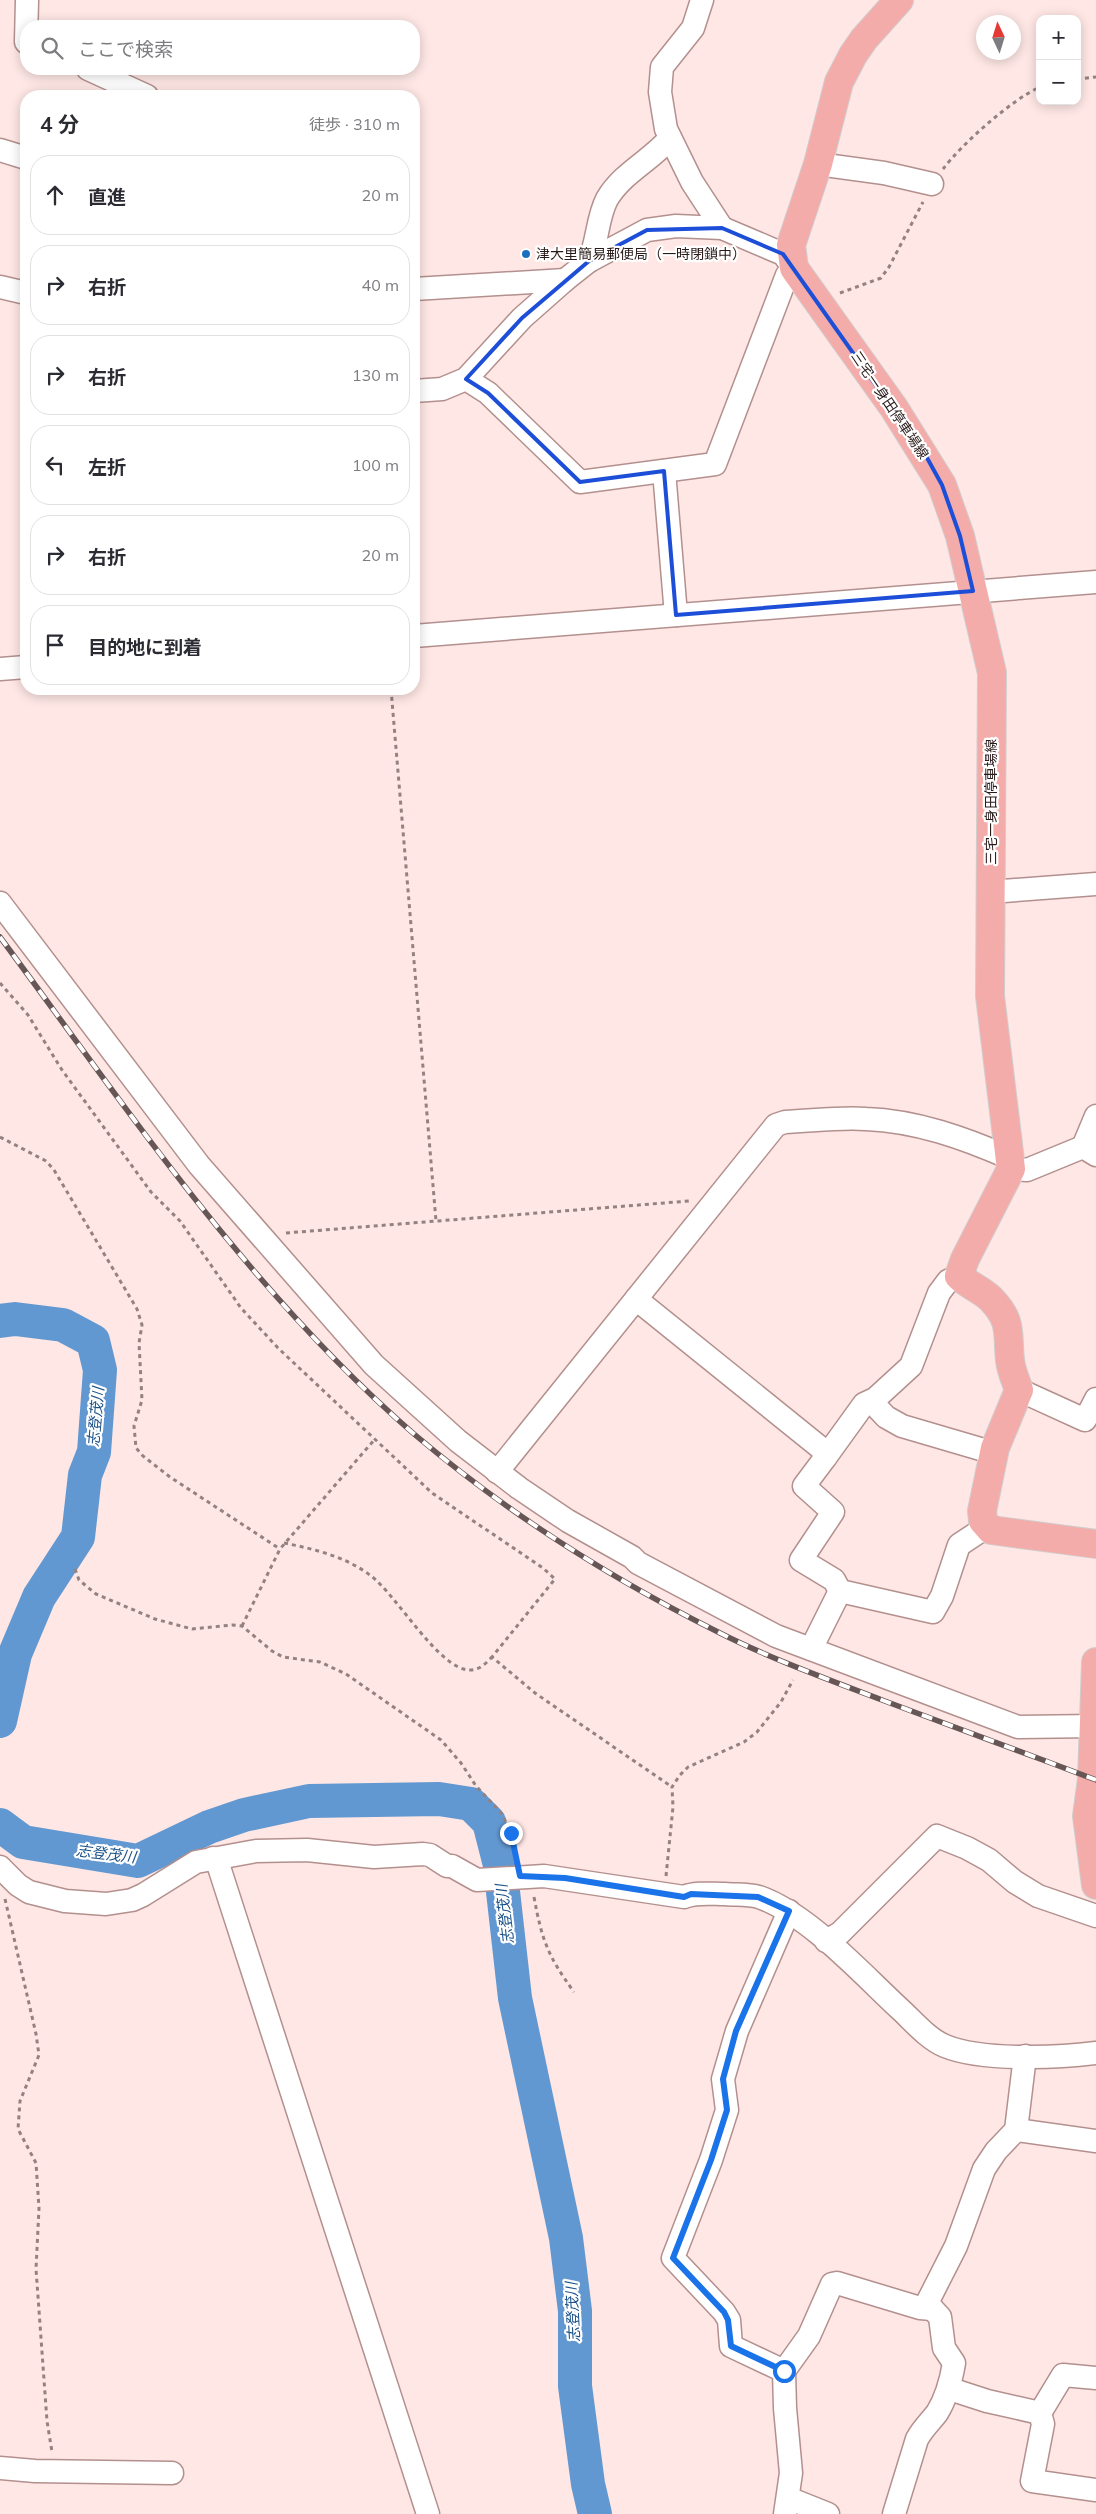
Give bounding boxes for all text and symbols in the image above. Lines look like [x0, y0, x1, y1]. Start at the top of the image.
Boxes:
north arrow [976, 15, 1021, 60]
map controls [1036, 15, 1081, 105]
button: + [1036, 15, 1081, 60]
search box [20, 20, 420, 75]
icon: search [38, 34, 66, 62]
text: ここで検索 [78, 37, 173, 61]
button: − [1036, 60, 1081, 105]
text: 4 分 [40, 111, 79, 137]
text: 徒歩 · 310 m [309, 114, 400, 134]
icon: ahead [41, 181, 69, 209]
text: 直進 [88, 185, 126, 209]
text: 20 m [362, 185, 399, 205]
place label: 津大里簡易郵便局（一時閉鎖中） [536, 245, 746, 263]
marker: 津大里簡易郵便局（一時閉鎖中） [520, 248, 532, 260]
icon: right [41, 271, 69, 299]
text: 右折 [88, 275, 126, 299]
text: 40 m [362, 275, 399, 295]
street label: 三宅一身田停車場線 [847, 348, 933, 462]
icon: right [41, 361, 69, 389]
text: 右折 [88, 365, 126, 389]
text: 130 m [352, 365, 399, 385]
icon: left [41, 451, 69, 479]
text: 左折 [88, 455, 126, 479]
text: 100 m [352, 455, 399, 475]
icon: right [41, 541, 69, 569]
text: 右折 [88, 545, 126, 569]
text: 20 m [362, 545, 399, 565]
icon: arrive [41, 631, 69, 659]
text: 目的地に到着 [88, 635, 202, 659]
street label: 三宅一身田停車場線 [982, 739, 1000, 865]
water label: 志登茂川 [83, 1384, 108, 1448]
route end [500, 1822, 523, 1845]
water label: 志登茂川 [75, 1840, 139, 1867]
water label: 志登茂川 [491, 1881, 518, 1945]
water label: 志登茂川 [561, 2280, 584, 2342]
route start [773, 2360, 796, 2383]

